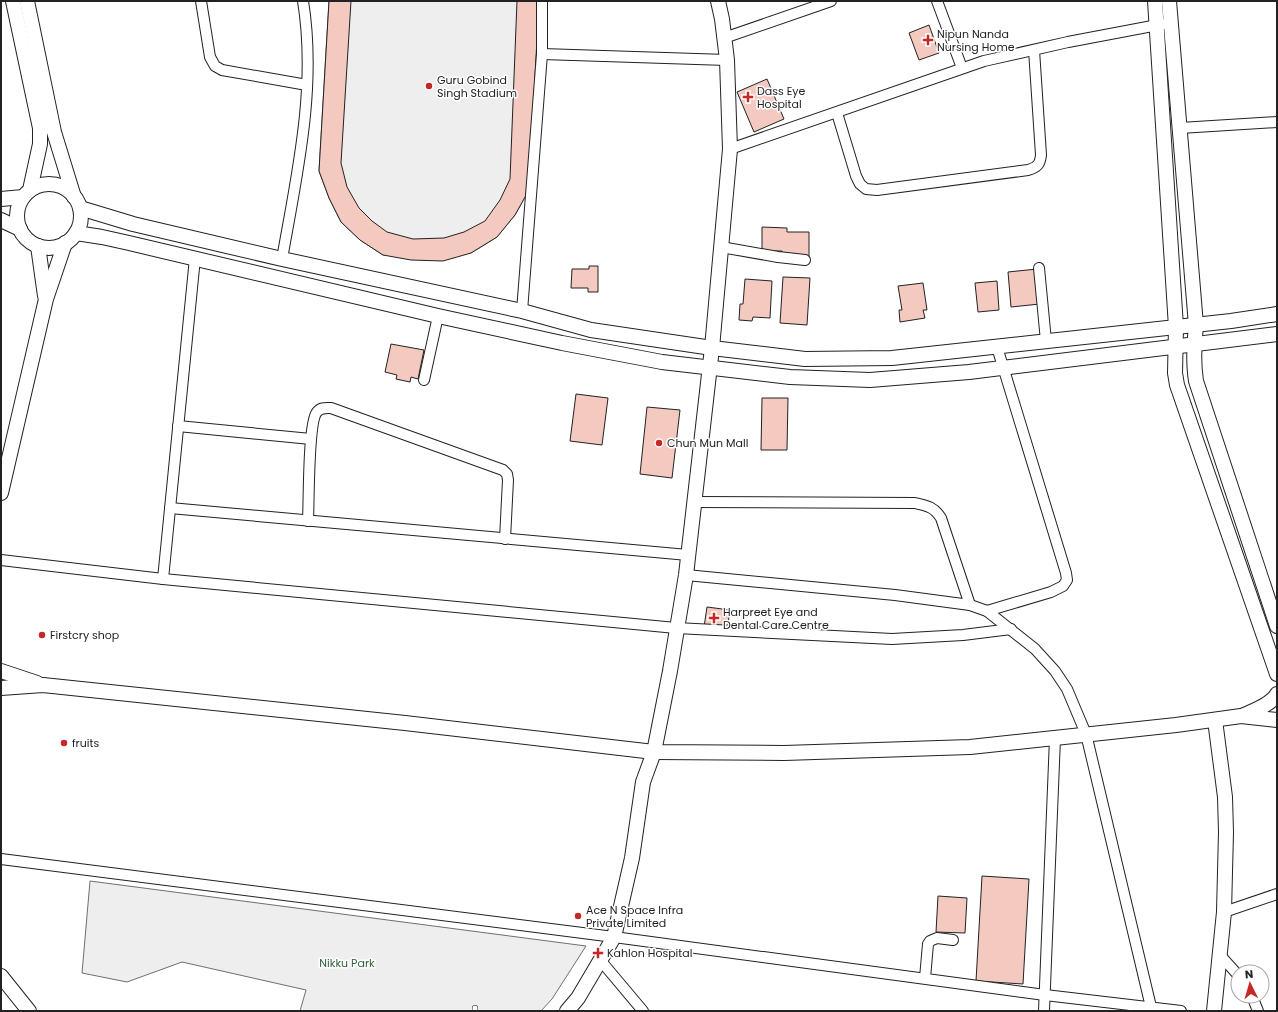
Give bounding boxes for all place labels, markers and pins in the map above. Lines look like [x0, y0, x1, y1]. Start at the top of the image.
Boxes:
place label: Nipun Nanda Nursing Home [937, 26, 1015, 55]
marker: Nipun Nanda Nursing Home [922, 34, 934, 46]
place label: Guru Gobind Singh Stadium [437, 72, 517, 101]
marker: Guru Gobind Singh Stadium [424, 81, 434, 91]
place label: Dass Eye Hospital [757, 83, 805, 112]
marker: Dass Eye Hospital [742, 91, 754, 103]
place label: Chun Mun Mall [667, 435, 748, 451]
marker: Chun Mun Mall [654, 438, 664, 448]
place label: Harpreet Eye and Dental Care Centre [723, 604, 829, 633]
marker: Harpreet Eye and Dental Care Centre [708, 612, 720, 624]
place label: Firstcry shop [50, 627, 119, 643]
marker: Firstcry shop [37, 630, 47, 640]
place label: fruits [72, 735, 99, 751]
marker: fruits [59, 738, 69, 748]
place label: Ace N Space Infra Private Limited [586, 902, 683, 931]
marker: Ace N Space Infra Private Limited [573, 911, 583, 921]
place label: Kahlon Hospital [607, 945, 692, 961]
marker: Kahlon Hospital [592, 947, 604, 959]

